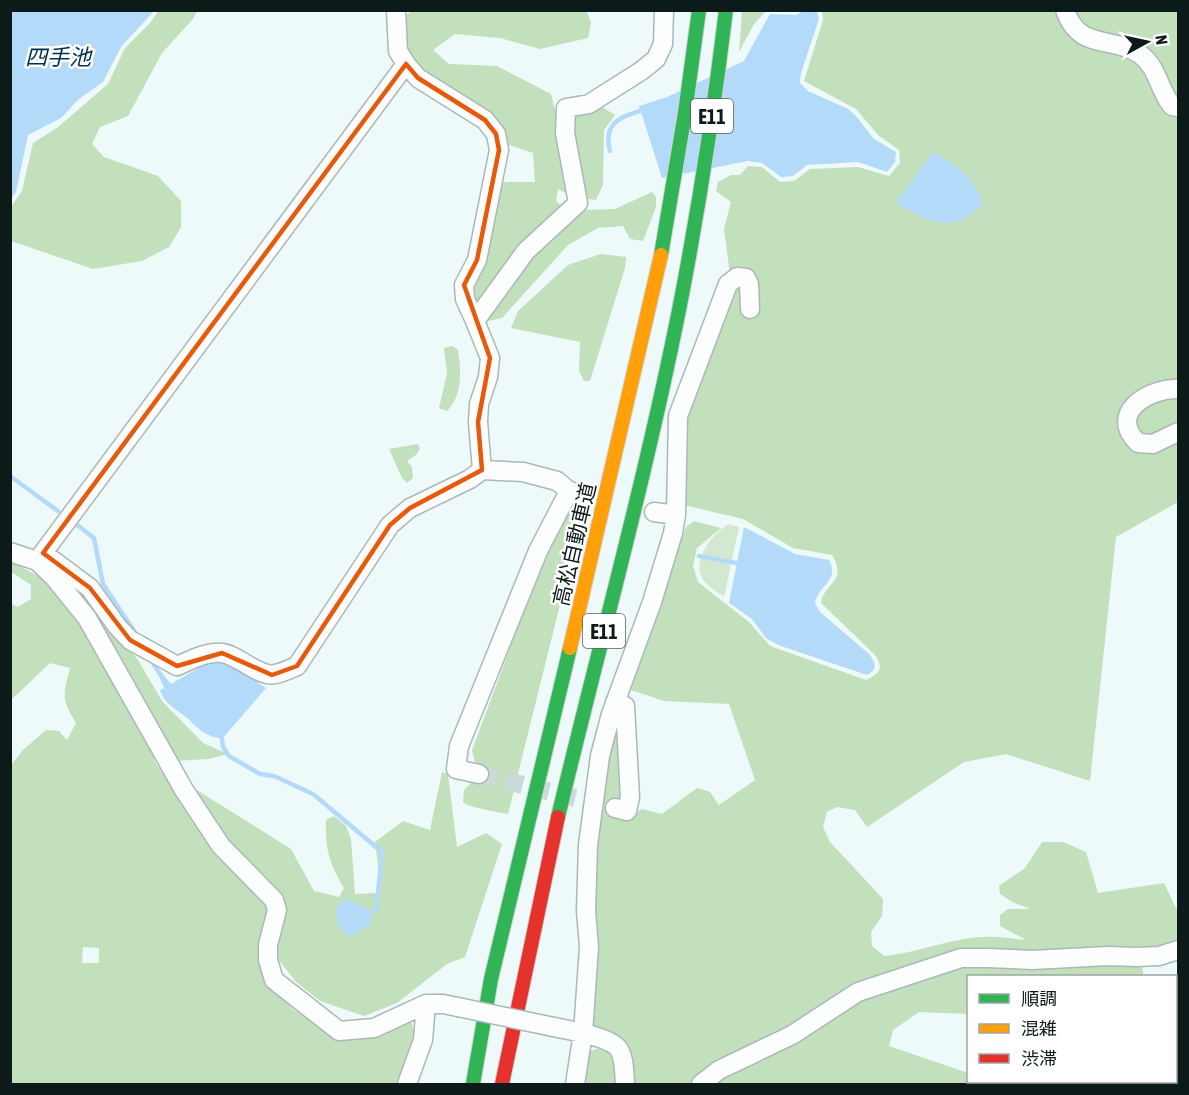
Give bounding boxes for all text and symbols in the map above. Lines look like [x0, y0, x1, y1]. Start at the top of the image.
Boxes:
north arrow [1117, 12, 1177, 72]
text: N [1152, 34, 1171, 46]
water label: 四手池 [25, 44, 93, 70]
road number: E11 [691, 99, 733, 133]
street label: 高松自動車道 [548, 480, 600, 608]
road number: E11 [583, 614, 625, 648]
legend [967, 975, 1177, 1083]
text: 順調 [1021, 988, 1057, 1009]
text: 混雑 [1021, 1018, 1057, 1039]
text: 渋滞 [1021, 1048, 1057, 1069]

